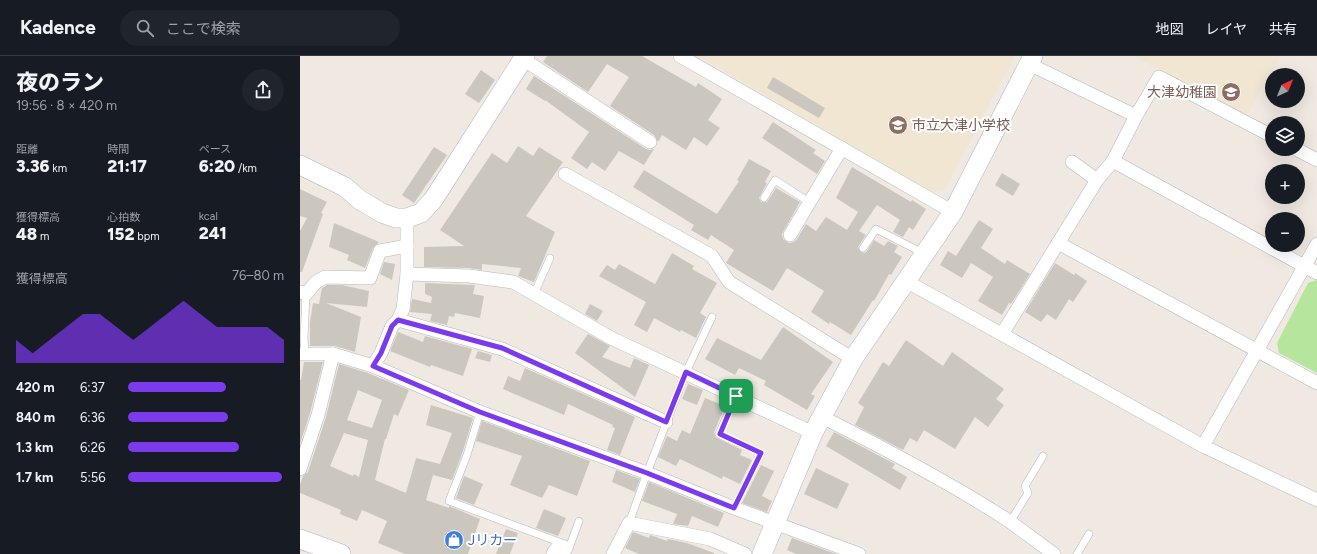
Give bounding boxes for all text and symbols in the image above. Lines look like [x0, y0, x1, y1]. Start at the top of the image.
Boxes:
search box [120, 10, 400, 46]
text: Kadence [20, 16, 96, 39]
icon: search [134, 17, 156, 39]
text: ここで検索 [166, 20, 241, 38]
text: 地図 [1155, 21, 1183, 38]
text: レイヤ [1205, 21, 1247, 38]
text: 共有 [1269, 21, 1297, 38]
north arrow [1265, 68, 1305, 108]
map controls [1265, 68, 1305, 252]
text: 夜のラン [16, 69, 104, 96]
button: share [242, 69, 284, 111]
school or university icon: 大津幼稚園 [1220, 81, 1242, 103]
place label: 大津幼稚園 [1147, 84, 1217, 101]
text: 19:56 · 8 × 420 m [16, 98, 117, 113]
school or university icon: 市立大津小学校 [887, 114, 909, 136]
button: layers [1265, 116, 1305, 156]
place label: 市立大津小学校 [912, 117, 1010, 134]
text: 距離 [16, 143, 38, 156]
text: 時間 [107, 143, 129, 156]
text: ペース [199, 143, 231, 156]
text: 3.36 [16, 156, 50, 176]
text: 21:17 [107, 156, 147, 176]
text: 6:20 [199, 156, 235, 176]
text: km [50, 162, 67, 175]
text: /km [235, 162, 257, 175]
button: + [1265, 164, 1305, 204]
text: kcal [199, 210, 218, 223]
text: 獲得標高 [16, 211, 60, 224]
text: 心拍数 [107, 211, 140, 224]
button: − [1265, 212, 1305, 252]
text: 241 [199, 223, 227, 243]
text: 48 [16, 224, 37, 244]
text: 152 [107, 224, 135, 244]
text: m [37, 230, 49, 243]
text: bpm [135, 230, 160, 243]
text: 76–80 m [232, 268, 284, 283]
text: 獲得標高 [16, 271, 68, 286]
pin [719, 379, 753, 413]
text: 420 m [16, 380, 55, 395]
text: 6:37 [80, 380, 105, 395]
icon: arrive [725, 385, 747, 407]
text: 840 m [16, 410, 55, 425]
text: 6:36 [80, 410, 105, 425]
text: 1.3 km [16, 440, 53, 455]
text: 6:26 [80, 440, 105, 455]
text: 1.7 km [16, 470, 53, 485]
text: 5:56 [80, 470, 106, 485]
shop icon: Jリカー [443, 529, 465, 551]
place label: Jリカー [468, 532, 517, 549]

